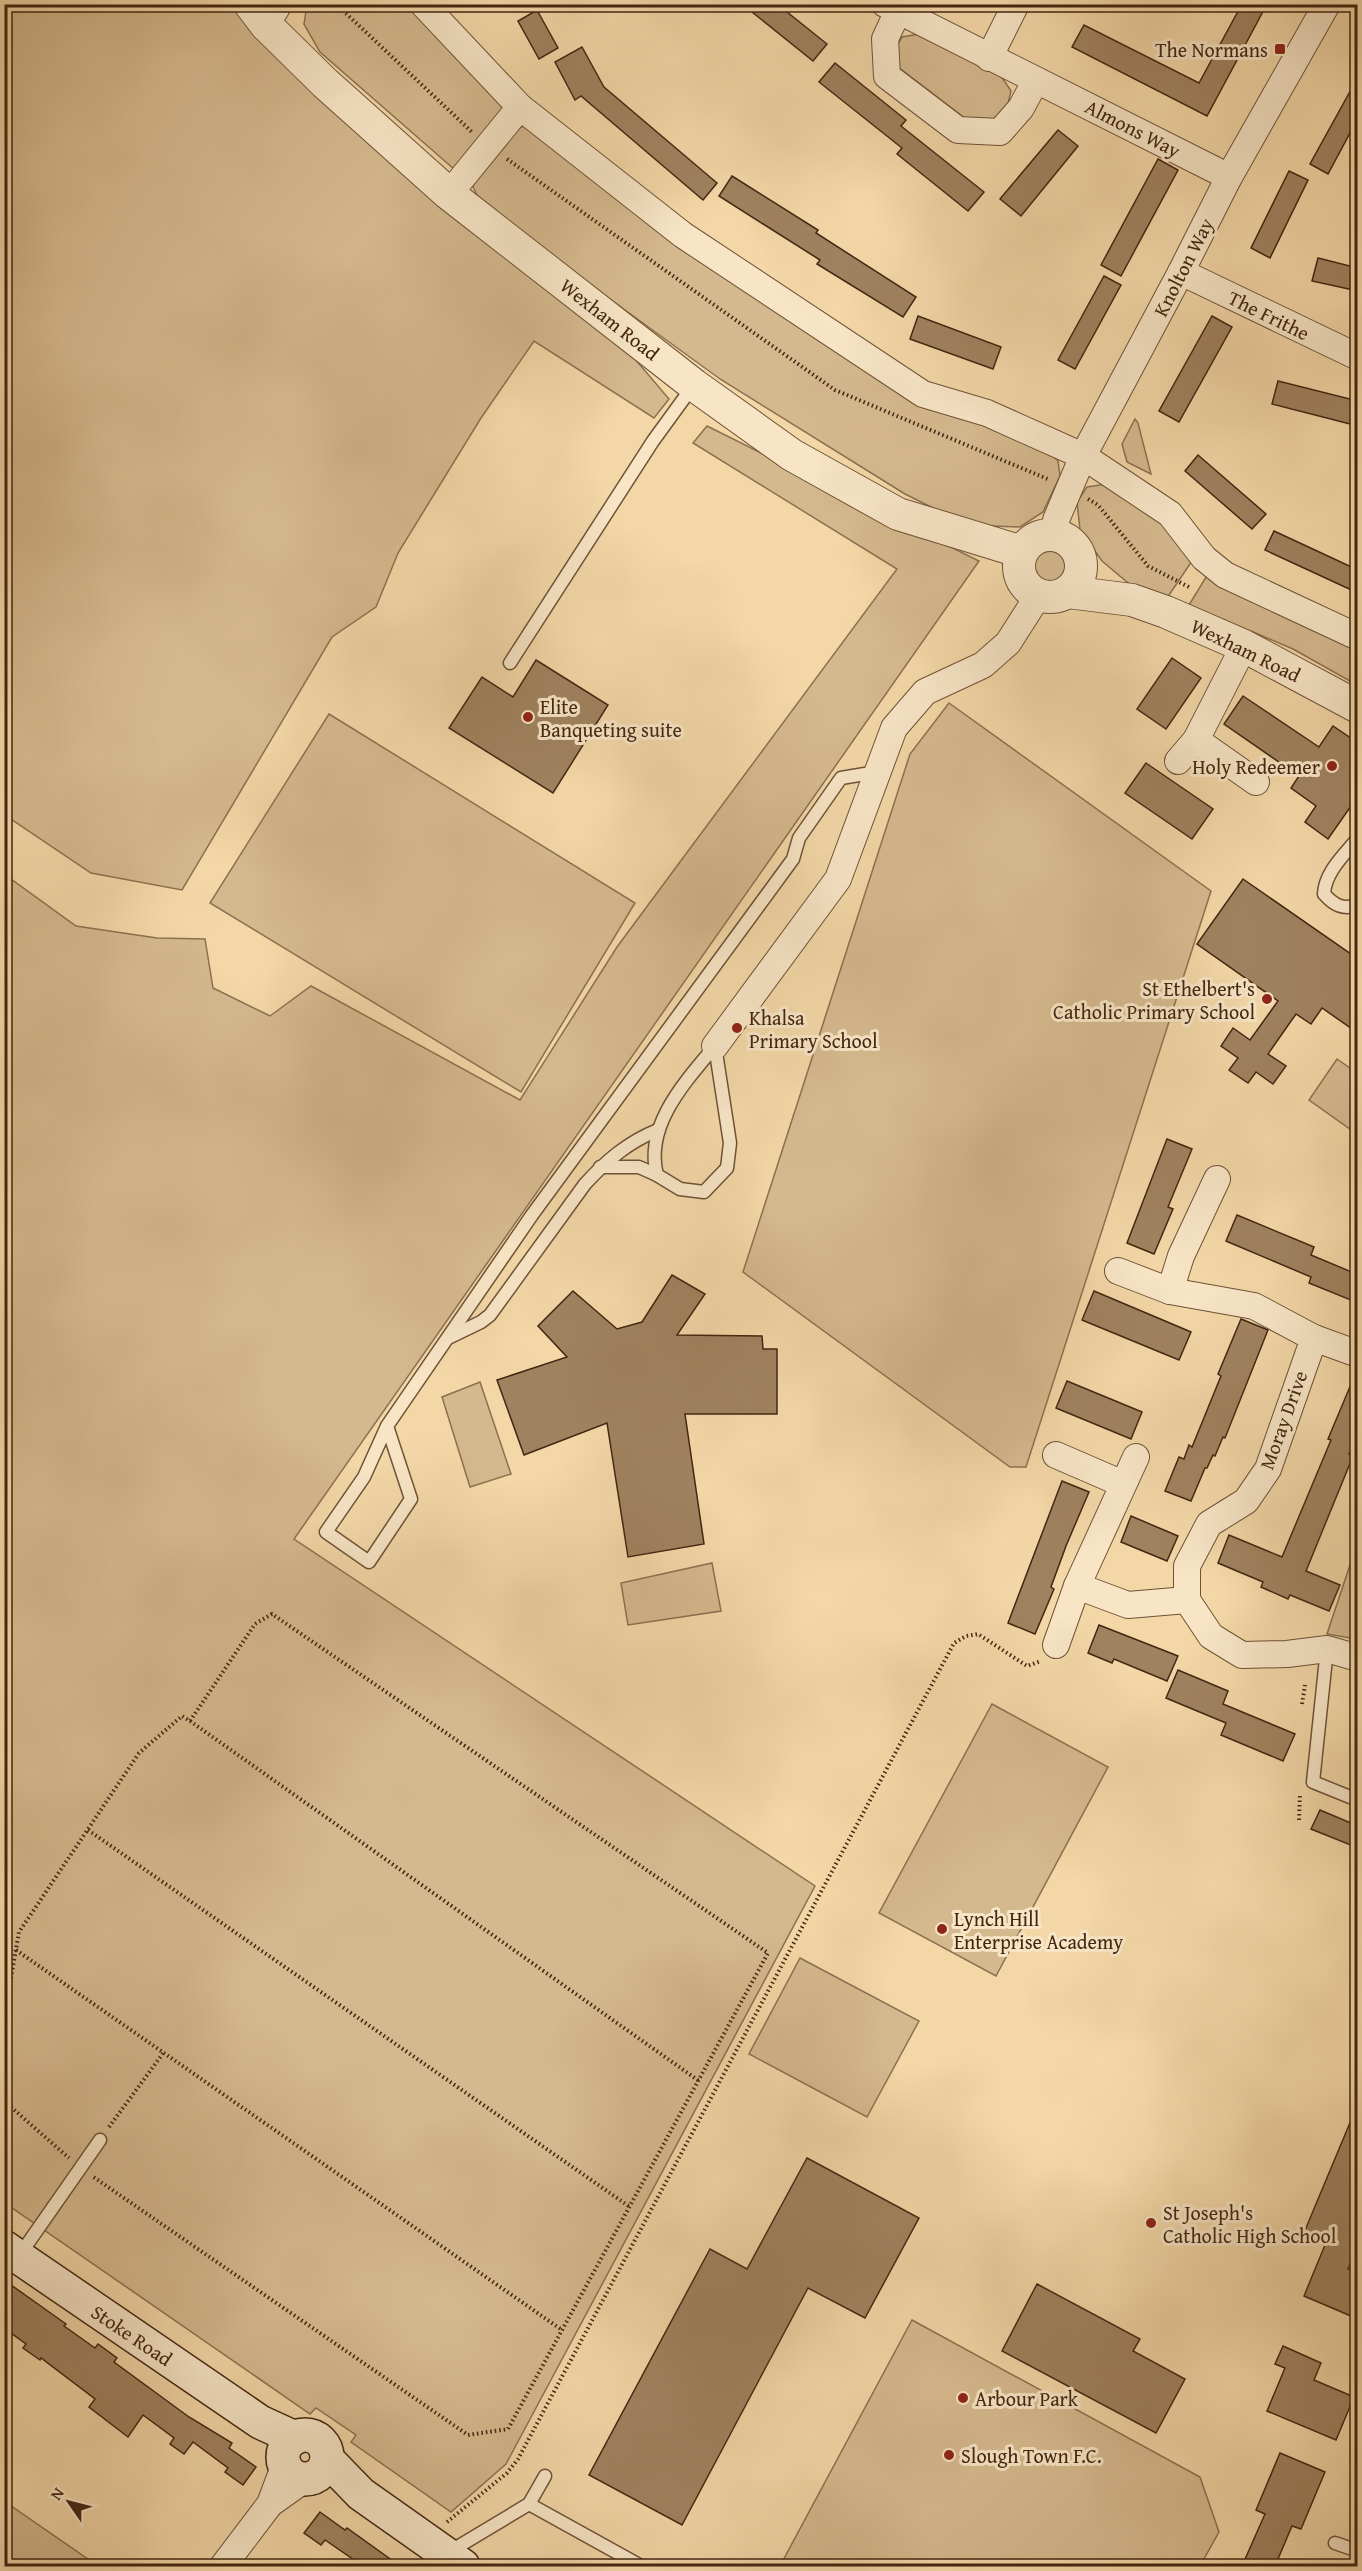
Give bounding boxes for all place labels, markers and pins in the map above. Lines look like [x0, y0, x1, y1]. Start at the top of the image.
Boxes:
place label: The Normans [1155, 35, 1268, 64]
marker: The Normans [1273, 42, 1287, 56]
place label: Elite Banqueting suite [540, 692, 682, 744]
marker: Elite Banqueting suite [521, 710, 535, 724]
place label: Holy Redeemer [1192, 752, 1320, 781]
marker: Holy Redeemer [1325, 759, 1339, 773]
place label: St Ethelbert's Catholic Primary School [1053, 974, 1255, 1026]
marker: St Ethelbert's Catholic Primary School [1260, 992, 1274, 1006]
place label: Khalsa Primary School [749, 1003, 878, 1055]
marker: Khalsa Primary School [730, 1021, 744, 1035]
place label: Lynch Hill Enterprise Academy [954, 1904, 1123, 1956]
marker: Lynch Hill Enterprise Academy [935, 1922, 949, 1936]
place label: St Joseph's Catholic High School [1163, 2198, 1337, 2250]
marker: St Joseph's Catholic High School [1144, 2216, 1158, 2230]
place label: Arbour Park [975, 2384, 1079, 2413]
marker: Arbour Park [956, 2391, 970, 2405]
place label: Slough Town F.C. [961, 2441, 1102, 2470]
marker: Slough Town F.C. [942, 2448, 956, 2462]

